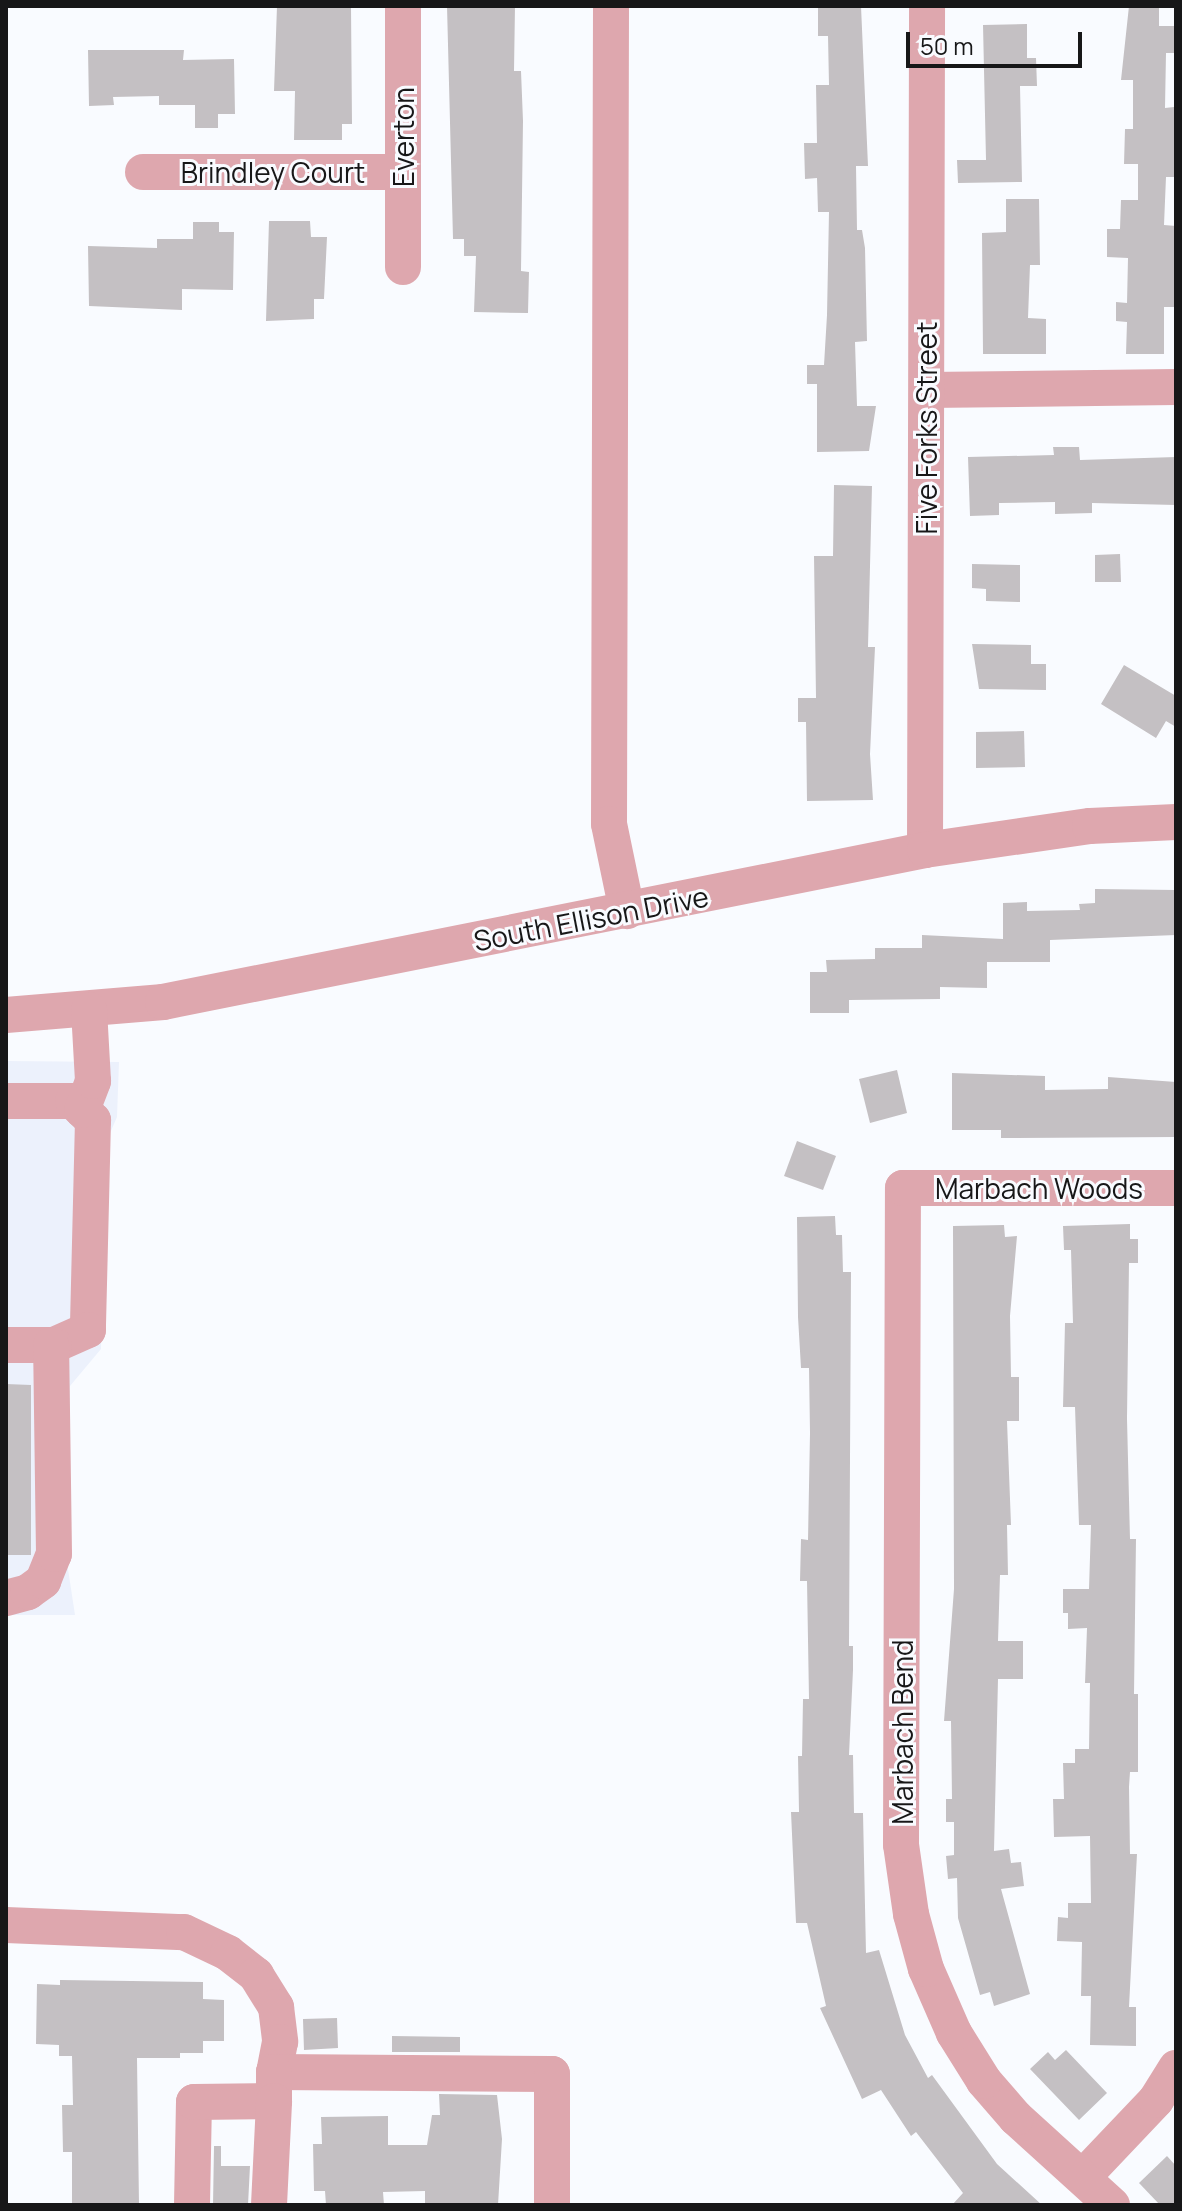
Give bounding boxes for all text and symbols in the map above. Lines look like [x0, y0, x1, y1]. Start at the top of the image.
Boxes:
scale bar [910, 16, 1086, 66]
text: 50 m [920, 29, 974, 62]
street label: Everton [386, 87, 420, 187]
street label: Brindley Court [181, 155, 365, 189]
street label: Five Forks Street [909, 322, 943, 534]
street label: South Ellison Drive [471, 879, 711, 957]
street label: Marbach Woods [935, 1171, 1143, 1205]
street label: Marbach Bend [885, 1639, 919, 1825]

